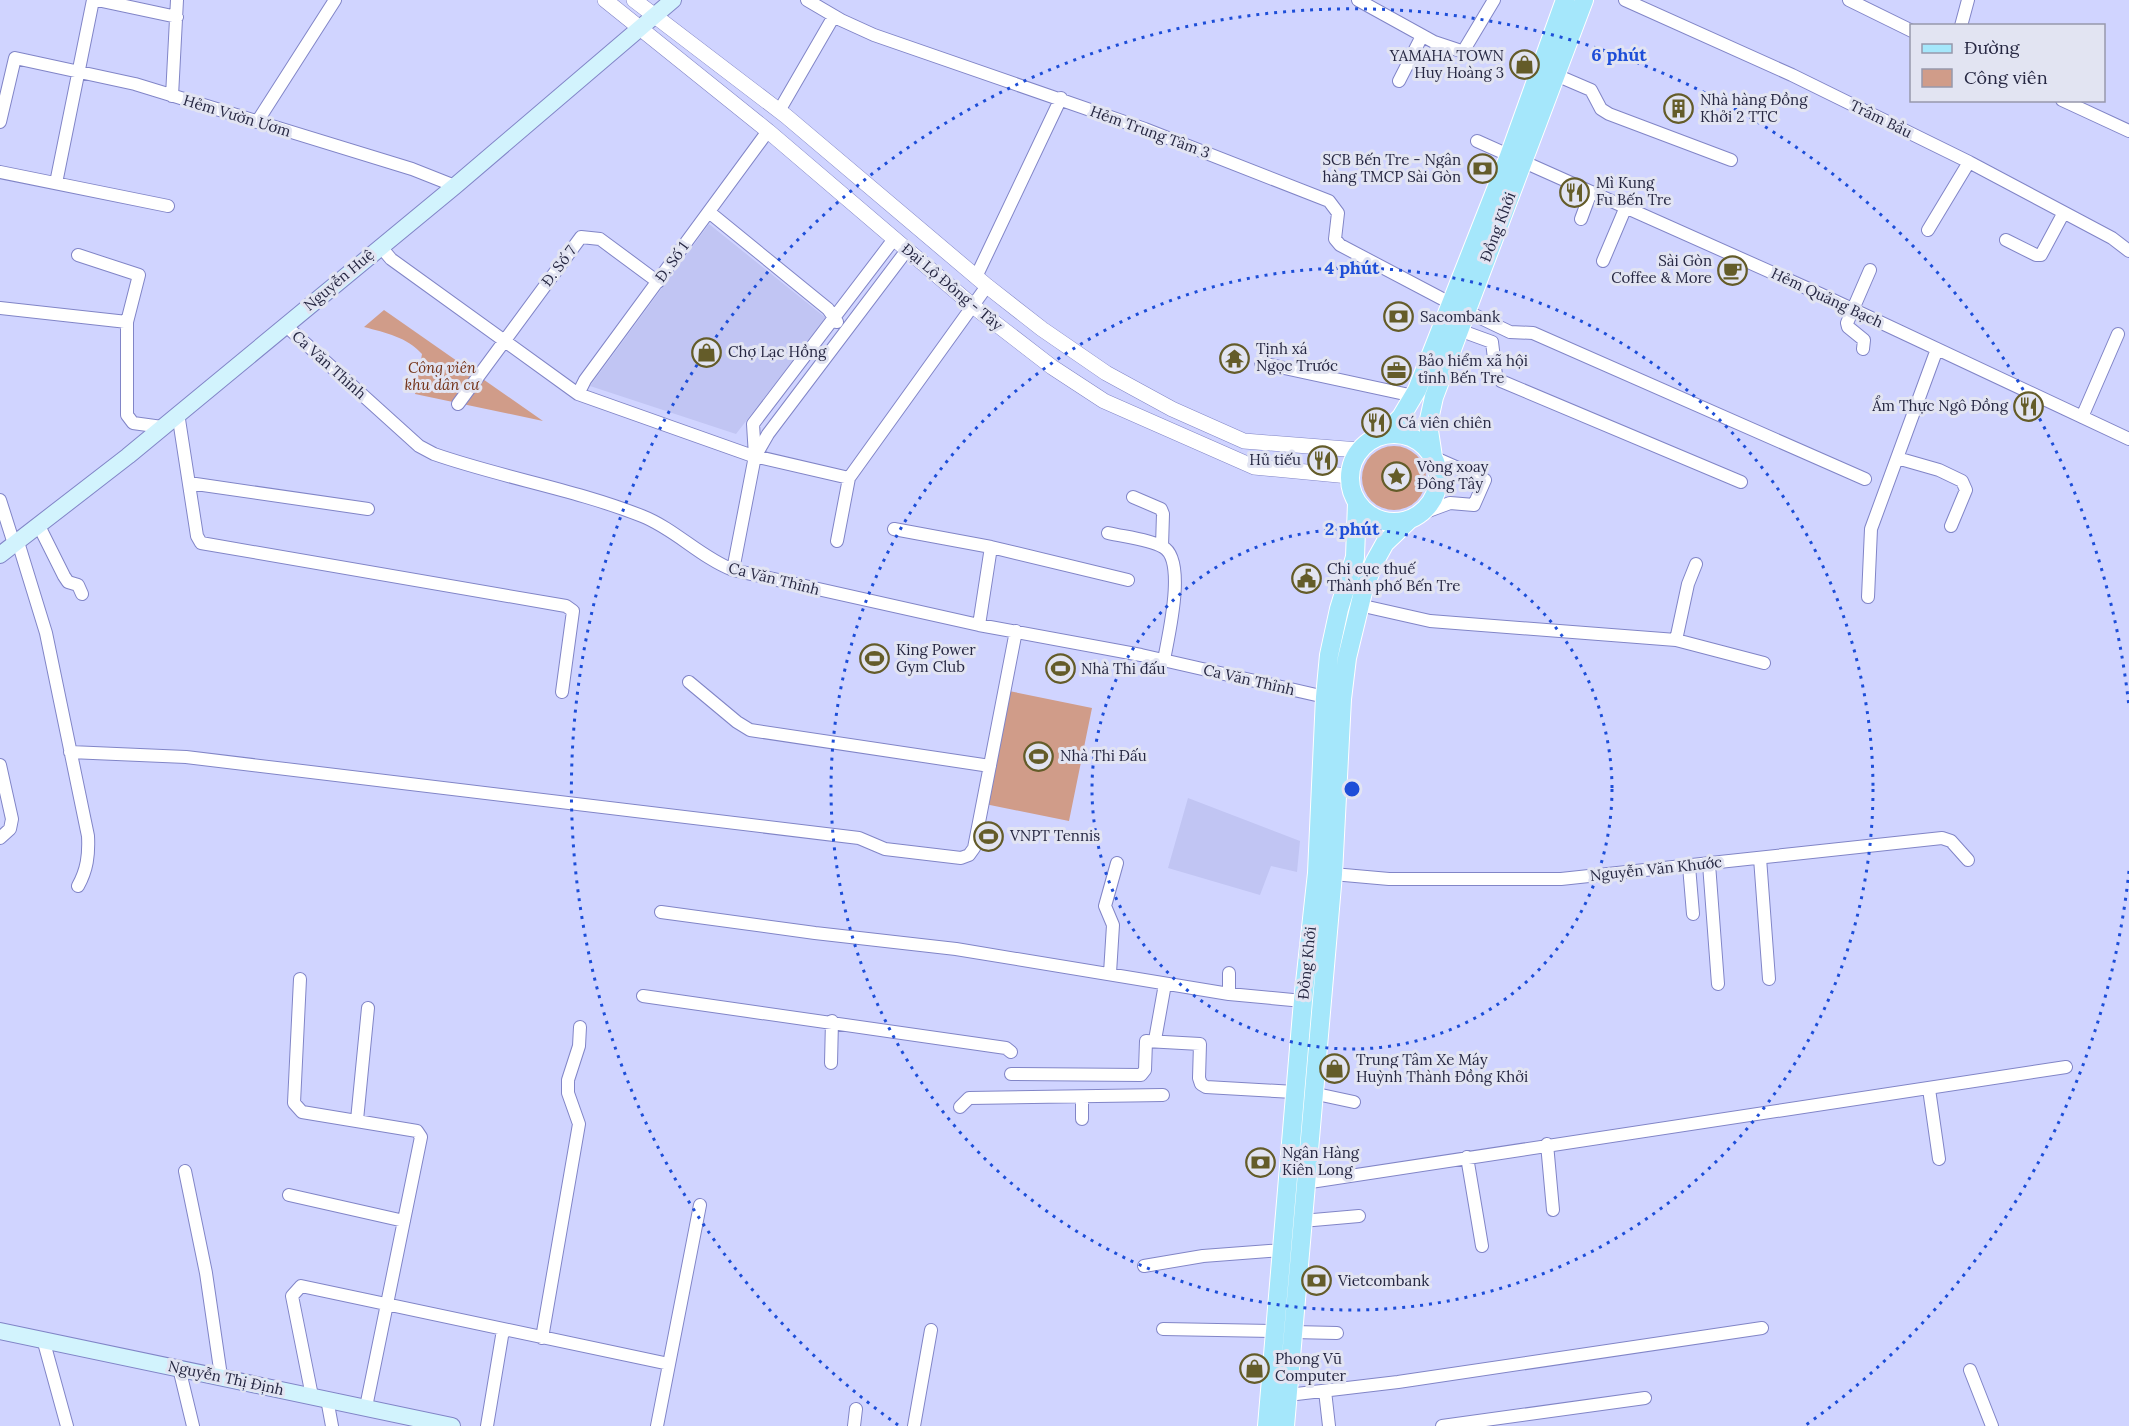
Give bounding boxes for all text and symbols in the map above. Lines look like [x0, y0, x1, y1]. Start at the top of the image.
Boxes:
legend [1910, 24, 2105, 102]
text: Đường [1964, 36, 2021, 59]
text: 6 phút [1591, 43, 1647, 66]
place label: YAMAHA TOWN Huy Hoàng 3 [1389, 46, 1504, 82]
shop icon: YAMAHA TOWN Huy Hoàng 3 [1509, 49, 1541, 81]
text: Công viên [1964, 66, 2048, 89]
street label: Hẻm Vườn Ươm [181, 90, 293, 141]
place label: Nhà hàng Đồng Khởi 2 TTC [1700, 90, 1808, 126]
building icon: Nhà hàng Đồng Khởi 2 TTC [1663, 93, 1695, 125]
street label: Trâm Bầu [1847, 95, 1915, 142]
street label: Hẻm Trung Tâm 3 [1088, 101, 1213, 162]
place label: SCB Bến Tre - Ngân hàng TMCP Sài Gòn [1322, 150, 1461, 186]
bank icon: SCB Bến Tre - Ngân hàng TMCP Sài Gòn [1466, 153, 1498, 185]
place label: Mì Kung Fu Bến Tre [1596, 173, 1671, 209]
restaurant icon: Mì Kung Fu Bến Tre [1559, 176, 1591, 208]
street label: Đồng Khởi [1475, 189, 1520, 265]
street label: Đ. Số 1 [651, 238, 693, 286]
street label: Đại Lộ Đông - Tây [898, 239, 1007, 334]
street label: Đ. Số 7 [537, 241, 580, 290]
street label: Nguyễn Huệ [300, 245, 378, 315]
place label: Sài Gòn Coffee & More [1611, 251, 1712, 287]
cafe icon: Sài Gòn Coffee & More [1717, 254, 1749, 286]
text: 4 phút [1325, 256, 1380, 279]
street label: Hẻm Quảng Bạch [1768, 263, 1886, 332]
bank icon: Sacombank [1383, 301, 1415, 333]
place label: Sacombank [1420, 307, 1500, 326]
street label: Ca Văn Thỉnh [288, 326, 370, 403]
shop icon: Chợ Lạc Hồng [691, 336, 723, 368]
place label: Tịnh xá Ngọc Trước [1256, 339, 1338, 375]
place label: Chợ Lạc Hồng [728, 342, 827, 361]
temple icon: Tịnh xá Ngọc Trước [1219, 342, 1251, 374]
place label: Bảo hiểm xã hội tỉnh Bến Tre [1418, 351, 1528, 387]
office icon: Bảo hiểm xã hội tỉnh Bến Tre [1381, 354, 1413, 386]
park label: Công viên khu dân cư [405, 358, 480, 394]
restaurant icon: Ẩm Thực Ngô Đồng [2013, 390, 2045, 422]
place label: Ẩm Thực Ngô Đồng [1871, 395, 2009, 415]
restaurant icon: Cá viên chiên [1361, 407, 1393, 439]
place label: Cá viên chiên [1398, 413, 1492, 432]
restaurant icon: Hủ tiếu [1306, 444, 1338, 476]
place label: Hủ tiếu [1249, 450, 1301, 469]
place label: Vòng xoay Đông Tây [1416, 457, 1489, 493]
place icon: Vòng xoay Đông Tây [1380, 460, 1412, 492]
text: 2 phút [1325, 517, 1380, 540]
street label: Ca Văn Thỉnh [727, 558, 822, 599]
place label: Chi cục thuế Thành phố Bến Tre [1327, 559, 1460, 595]
public building icon: Chi cục thuế Thành phố Bến Tre [1290, 562, 1322, 594]
place label: King Power Gym Club [896, 640, 976, 676]
sports icon: King Power Gym Club [859, 643, 891, 675]
sports icon: Nhà Thi đấu [1044, 653, 1076, 685]
place label: Nhà Thi đấu [1081, 659, 1166, 678]
street label: Ca Văn Thỉnh [1202, 660, 1297, 699]
sports icon: Nhà Thi Đấu [1023, 740, 1055, 772]
place label: Nhà Thi Đấu [1060, 746, 1147, 765]
centre of rings [1342, 779, 1362, 799]
sports icon: VNPT Tennis [973, 820, 1005, 852]
place label: VNPT Tennis [1009, 826, 1100, 845]
street label: Nguyễn Văn Khước [1589, 852, 1723, 885]
street label: Đồng Khởi [1293, 925, 1320, 1000]
place label: Trung Tâm Xe Máy Huỳnh Thành Đồng Khởi [1356, 1050, 1528, 1086]
shop icon: Trung Tâm Xe Máy Huỳnh Thành Đồng Khởi [1319, 1053, 1351, 1085]
place label: Ngân Hàng Kiên Long [1282, 1143, 1360, 1179]
bank icon: Ngân Hàng Kiên Long [1245, 1146, 1277, 1178]
bank icon: Vietcombank [1301, 1265, 1333, 1297]
place label: Vietcombank [1337, 1271, 1429, 1290]
place label: Phong Vũ Computer [1275, 1349, 1347, 1385]
shop icon: Phong Vũ Computer [1238, 1352, 1270, 1384]
street label: Nguyễn Thị Định [166, 1356, 286, 1399]

